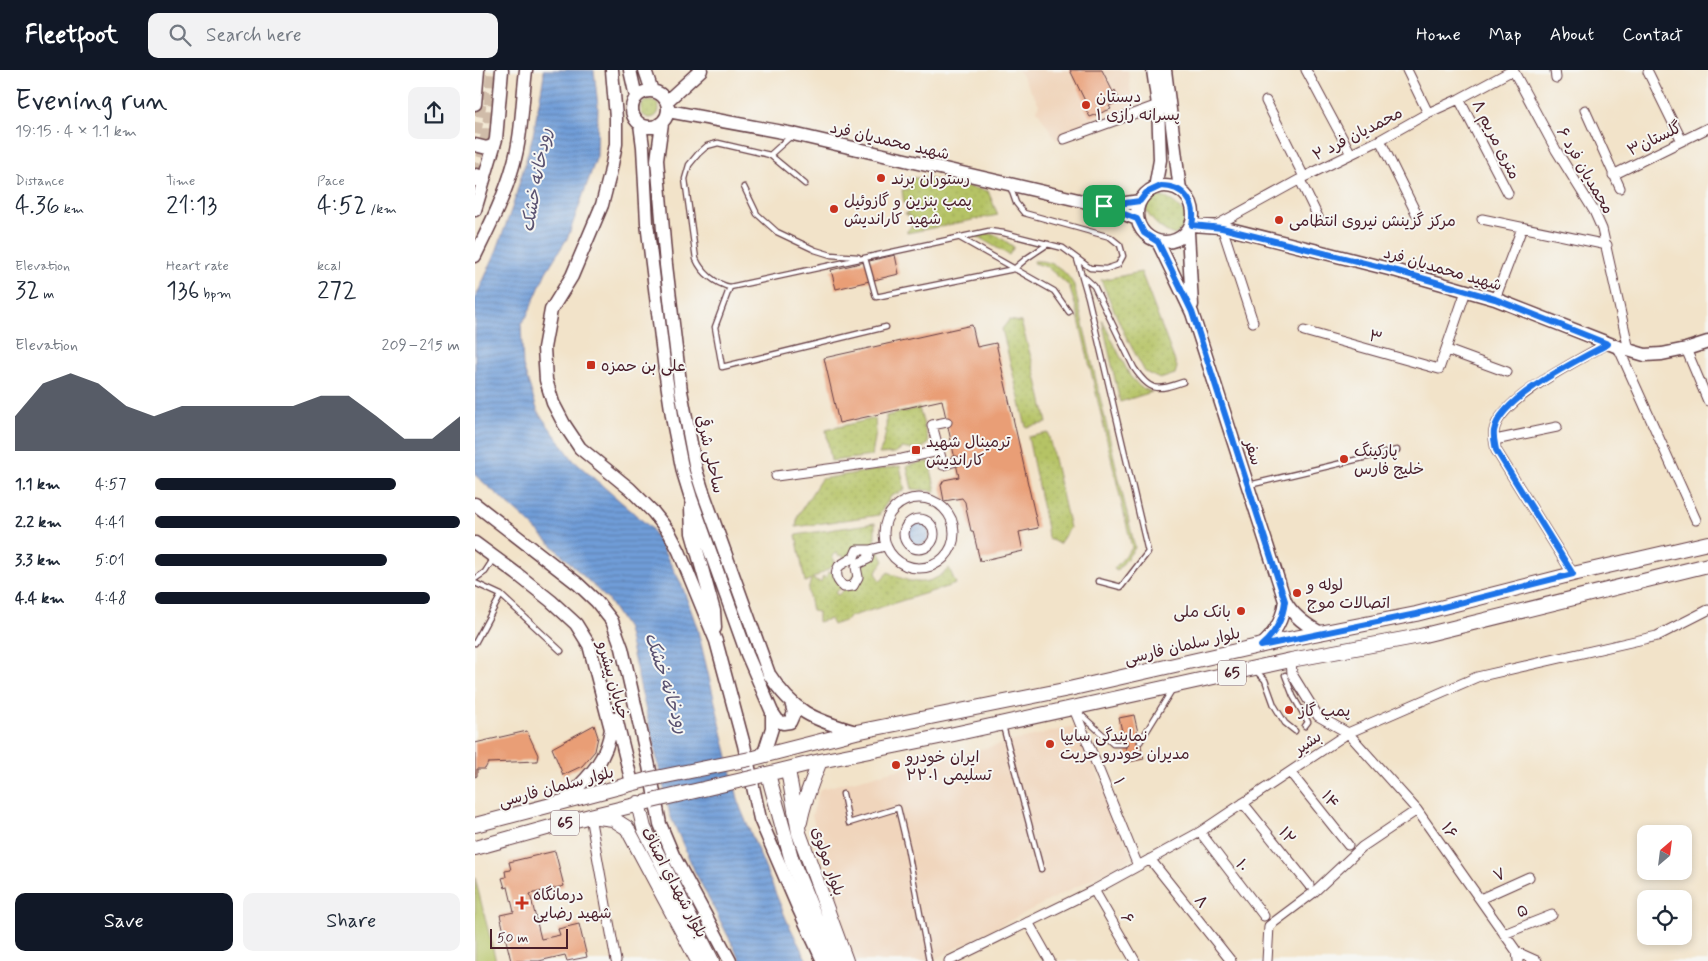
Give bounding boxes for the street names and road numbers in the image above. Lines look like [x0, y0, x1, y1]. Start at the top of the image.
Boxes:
street label: ۸ متری مریم [1466, 96, 1525, 183]
street label: ۲ محمدیان فرد [1309, 103, 1406, 166]
street label: شهید محمدیان فرد [828, 117, 952, 165]
street label: گلستان۳ [1624, 117, 1685, 161]
street label: ۶ محمدیان فرد [1551, 123, 1618, 218]
street label: شهید محمدیان فرد [1381, 243, 1504, 296]
street label: ۳ [1366, 326, 1385, 349]
street label: ساحلی شرقی [690, 413, 730, 496]
street label: سفر [1238, 435, 1267, 468]
street label: بلوار سلمان فارسی [1122, 623, 1242, 670]
street label: خیابان پیشرو [591, 637, 634, 722]
road number: 65 [1218, 660, 1246, 686]
street label: بشیر [1288, 726, 1326, 761]
street label: بلوار سلمان فارسی [496, 762, 616, 813]
street label: ۱ [1108, 775, 1129, 788]
street label: ۱۴ [1316, 786, 1344, 813]
road number: 65 [551, 810, 579, 836]
street label: ۱۶ [1436, 818, 1462, 843]
street label: ۱۲ [1273, 823, 1300, 849]
street label: بلوار شهداي اصناف [636, 824, 712, 942]
street label: بلوار مولوی [806, 824, 849, 899]
street label: ۱۰ [1230, 855, 1254, 877]
street label: ۷ [1490, 863, 1509, 887]
street label: ۸ [1189, 891, 1213, 913]
street label: ۵ [1513, 900, 1532, 923]
street label: ۶ [1115, 909, 1138, 928]

